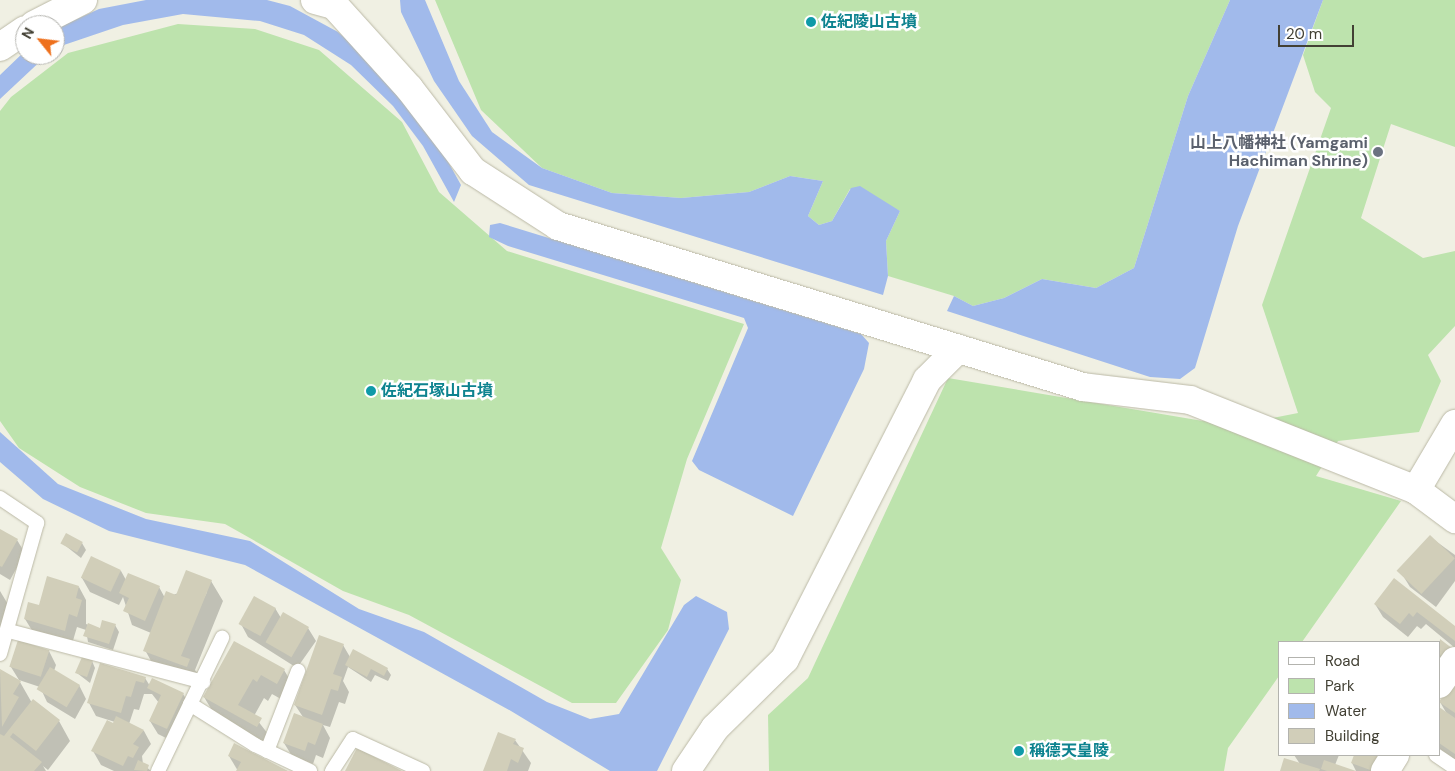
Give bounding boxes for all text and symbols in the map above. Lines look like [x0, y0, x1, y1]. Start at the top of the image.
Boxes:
place label: 佐紀陵山古墳 [821, 12, 917, 32]
north arrow [15, 15, 65, 65]
scale bar [1280, 15, 1356, 47]
marker: 佐紀陵山古墳 [805, 16, 817, 28]
text: N [17, 24, 38, 42]
text: 20 m [1286, 24, 1322, 44]
place label: 山上八幡神社 (Yamgami Hachiman Shrine) [1190, 133, 1368, 171]
marker: 山上八幡神社 (Yamgami Hachiman Shrine) [1372, 146, 1384, 158]
place label: 佐紀石塚山古墳 [381, 381, 493, 401]
marker: 佐紀石塚山古墳 [365, 385, 377, 397]
legend [1278, 641, 1440, 756]
text: Road [1325, 651, 1360, 671]
text: Park [1325, 676, 1355, 696]
text: Water [1325, 701, 1366, 721]
text: Building [1325, 726, 1380, 746]
place label: 稱德天皇陵 [1029, 741, 1109, 761]
marker: 稱德天皇陵 [1013, 745, 1025, 757]

